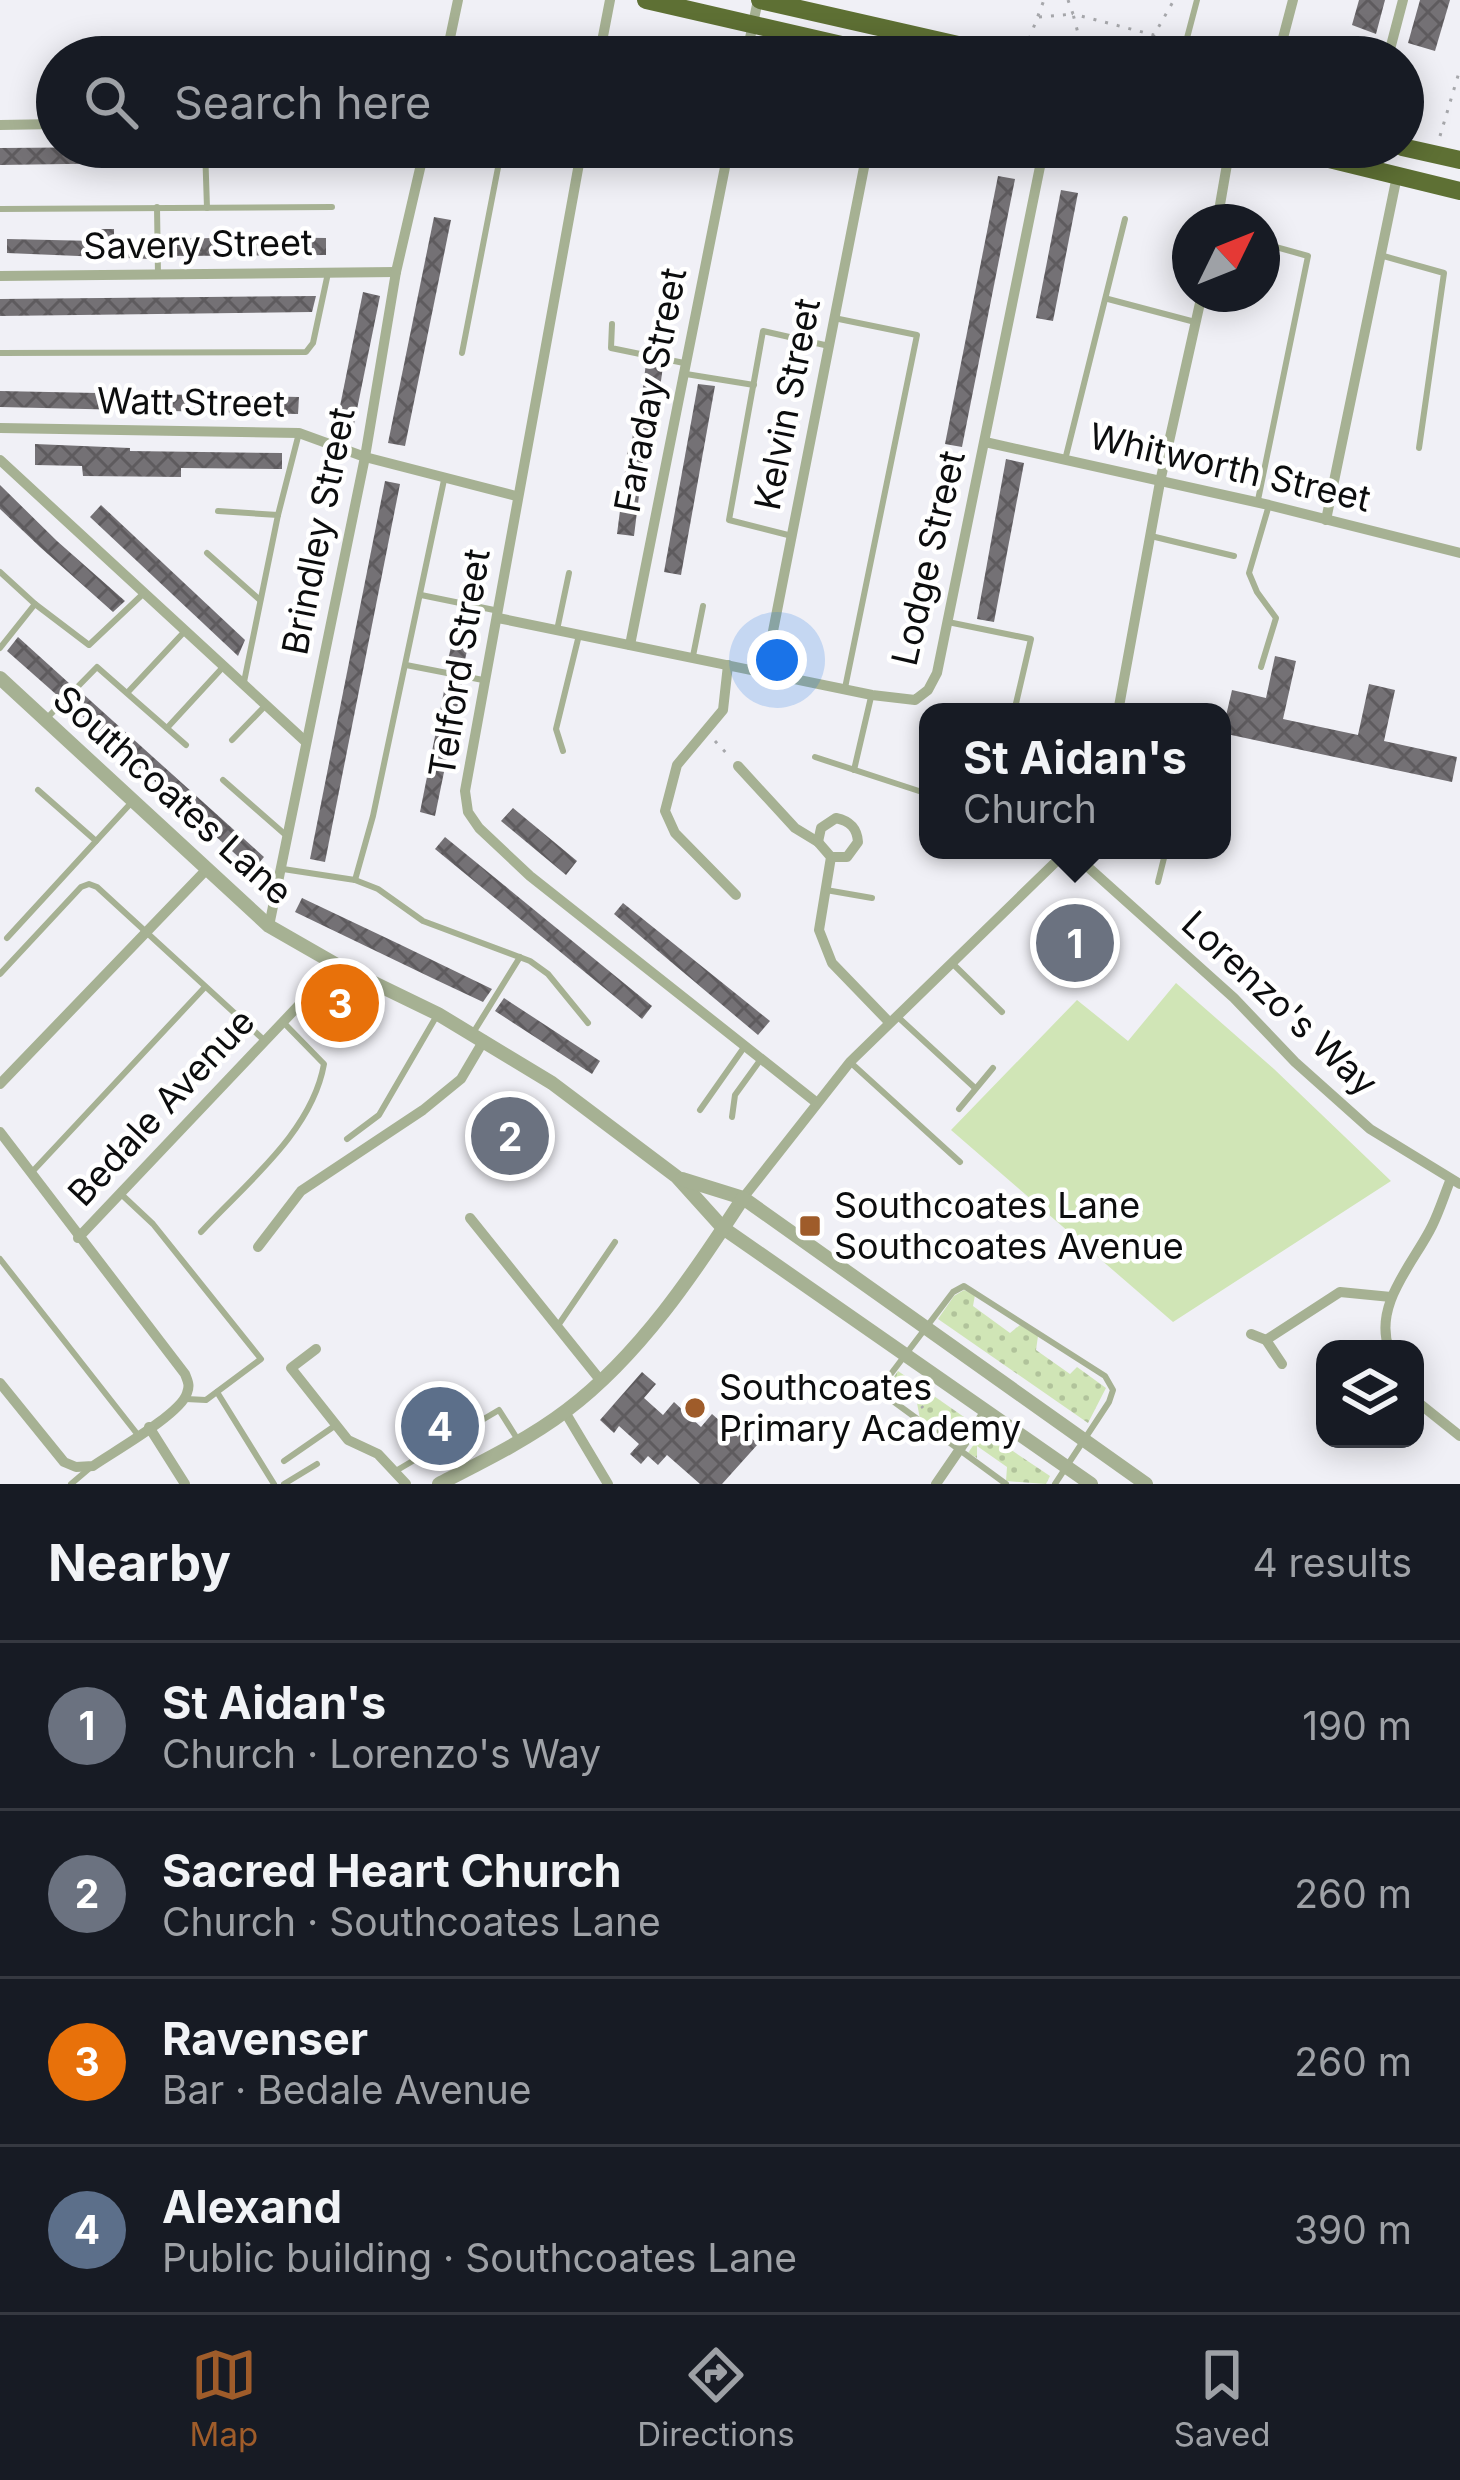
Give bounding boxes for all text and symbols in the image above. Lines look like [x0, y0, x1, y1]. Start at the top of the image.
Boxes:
search box [36, 36, 1424, 168]
icon: search [78, 69, 144, 135]
text: Search here [174, 75, 431, 130]
north arrow [1172, 204, 1280, 312]
street label: Savery Street [83, 220, 313, 268]
street label: Faraday Street [605, 264, 695, 516]
street label: Kelvin Street [745, 294, 829, 514]
street label: Watt Street [97, 378, 286, 426]
street label: Brindley Street [272, 404, 364, 658]
street label: Whitworth Street [1085, 413, 1375, 521]
street label: Lodge Street [882, 446, 974, 670]
street label: Telford Street [419, 545, 499, 780]
your location [747, 630, 807, 690]
street label: Southcoates Lane [45, 676, 301, 914]
popup [919, 703, 1231, 859]
text: St Aidan's [963, 730, 1187, 785]
text: Church [963, 785, 1097, 832]
pin: 1 [1036, 898, 1114, 988]
street label: Lorenzo's Way [1173, 901, 1387, 1105]
pin: 3 [301, 958, 379, 1048]
street label: Bedale Avenue [59, 999, 263, 1215]
pin: 2 [471, 1091, 549, 1181]
place label: Southcoates Lane Southcoates Avenue [834, 1183, 1184, 1268]
marker: Southcoates Lane Southcoates Avenue [797, 1213, 823, 1239]
map controls [1316, 1340, 1424, 1448]
button: layers [1316, 1340, 1424, 1448]
place label: Southcoates Primary Academy [719, 1365, 1021, 1450]
pin: 4 [401, 1381, 479, 1471]
marker: Southcoates Primary Academy [682, 1395, 708, 1421]
text: Nearby [48, 1532, 231, 1593]
text: 4 results [1252, 1539, 1412, 1586]
text: St Aidan's [162, 1675, 386, 1730]
text: 1 [79, 1702, 95, 1749]
text: 190 m [1302, 1702, 1412, 1749]
text: Church · Lorenzo's Way [162, 1730, 601, 1777]
text: Sacred Heart Church [162, 1843, 622, 1898]
text: 2 [75, 1870, 99, 1917]
text: 260 m [1294, 1870, 1412, 1917]
text: Church · Southcoates Lane [162, 1898, 661, 1945]
text: Ravenser [162, 2011, 368, 2066]
text: 3 [74, 2038, 100, 2085]
text: 260 m [1294, 2038, 1412, 2085]
text: Bar · Bedale Avenue [162, 2066, 531, 2113]
text: Alexand [162, 2179, 342, 2234]
text: 4 [74, 2206, 100, 2253]
text: 390 m [1294, 2206, 1412, 2253]
text: Public building · Southcoates Lane [162, 2234, 797, 2281]
tab: Map [190, 2342, 258, 2454]
tab: Directions [637, 2342, 795, 2454]
tab: Saved [1174, 2342, 1270, 2454]

